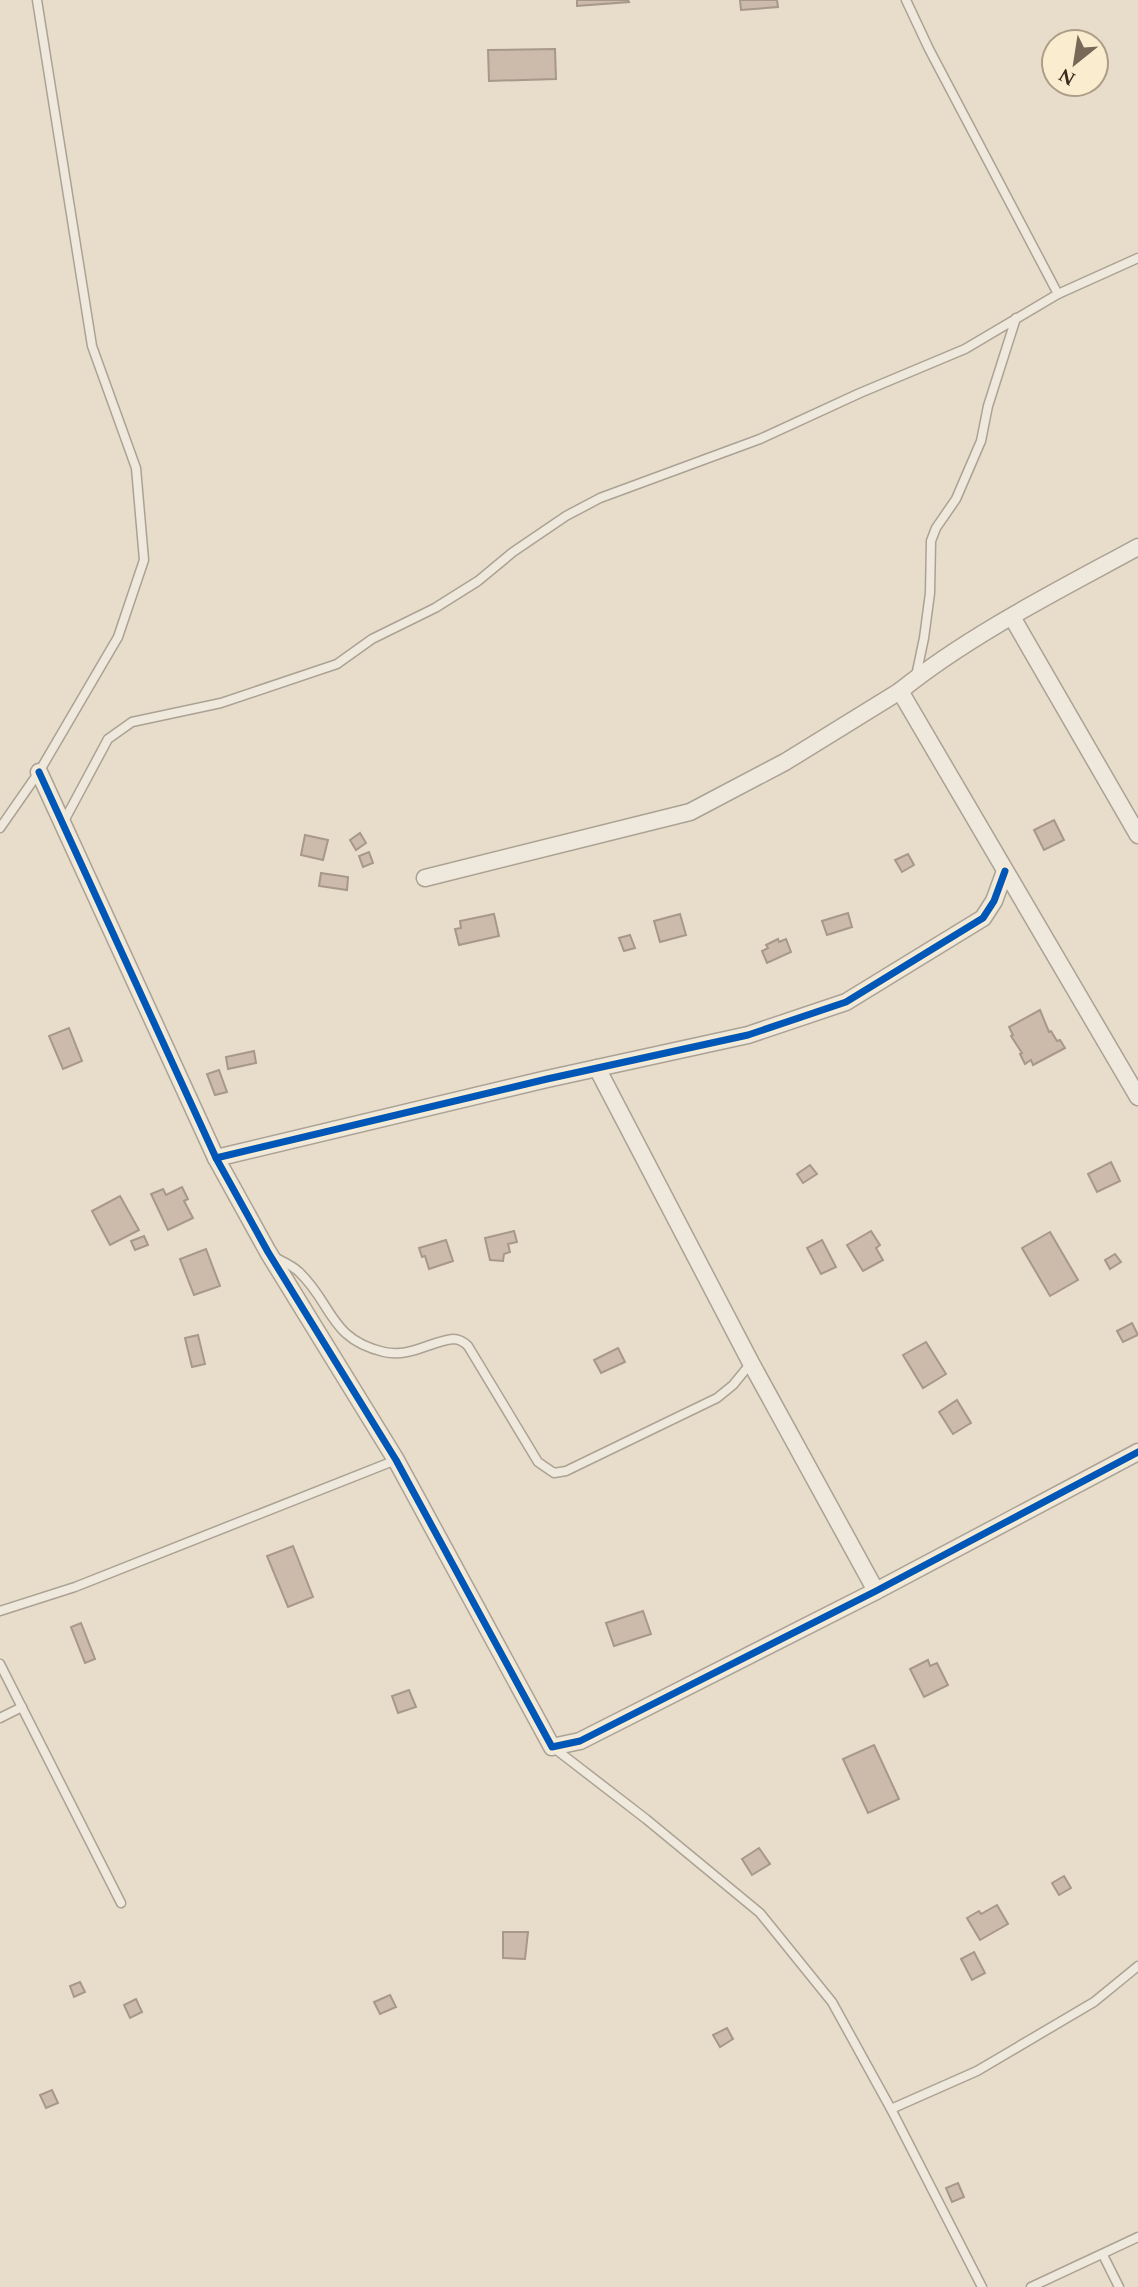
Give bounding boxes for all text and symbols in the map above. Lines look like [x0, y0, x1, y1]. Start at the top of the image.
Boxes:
north arrow [1040, 28, 1110, 98]
text: N [1053, 60, 1081, 93]

